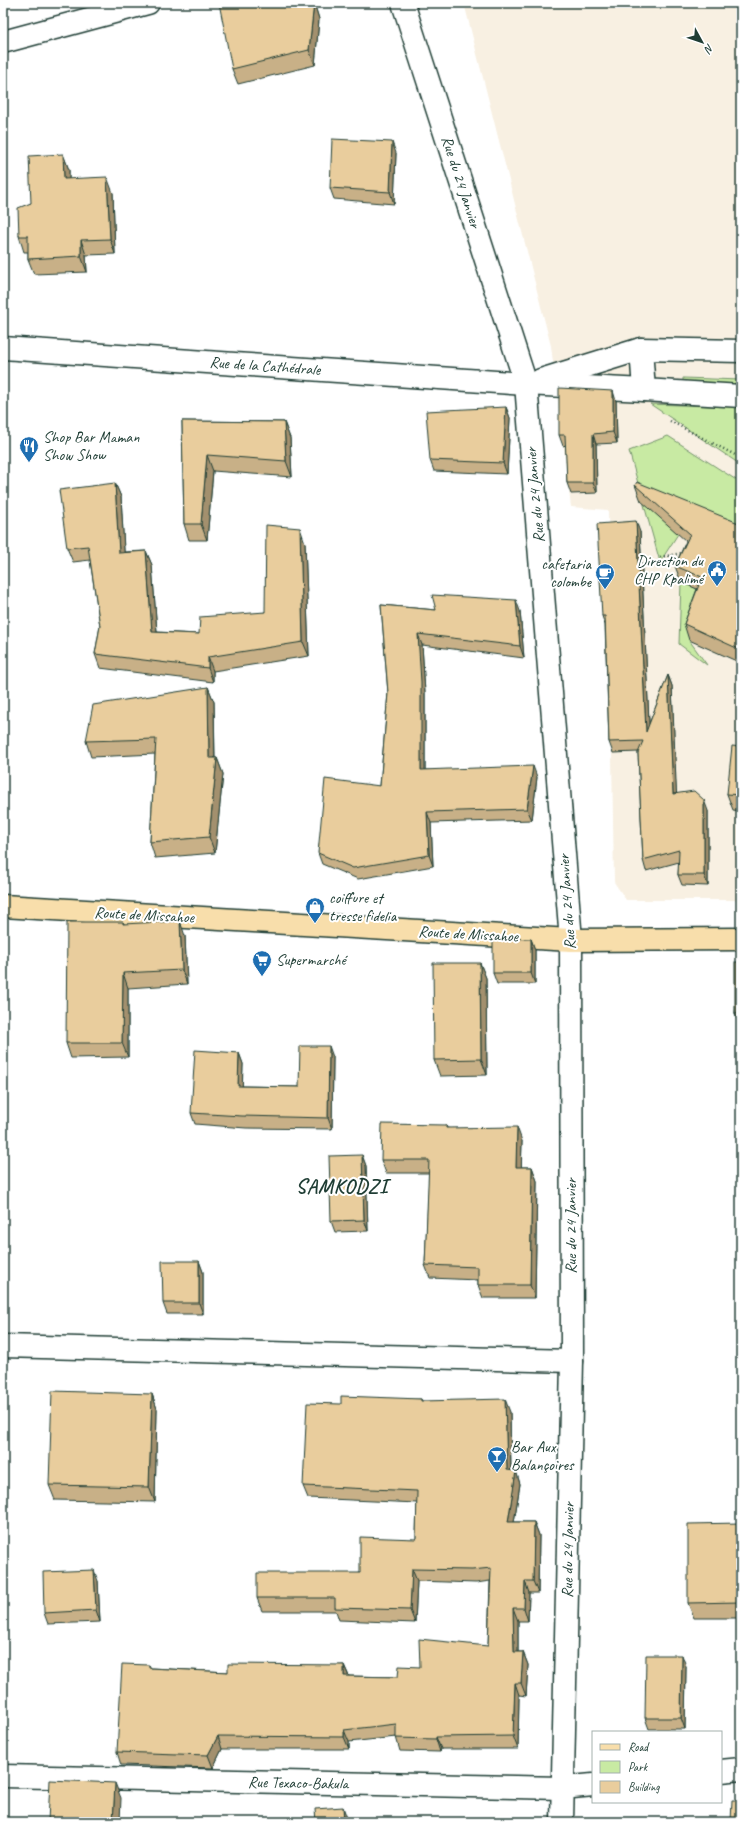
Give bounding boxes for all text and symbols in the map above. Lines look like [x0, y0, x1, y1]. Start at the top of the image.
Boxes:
north arrow [682, 22, 722, 62]
text: N [701, 41, 717, 57]
street label: Rue du 24 Janvier [437, 133, 486, 232]
street label: Rue de la Cathédrale [209, 352, 323, 380]
place label: Shop Bar Maman Show Show [43, 427, 140, 465]
restaurant icon: Shop Bar Maman Show Show [18, 435, 40, 463]
street label: Rue du 24 Janvier [521, 445, 549, 544]
place label: Direction du CHP Kpalimé [634, 551, 706, 589]
place label: cafetaria colombe [541, 554, 593, 592]
public building icon: Direction du CHP Kpalimé [706, 559, 728, 587]
cafe icon: cafetaria colombe [594, 562, 616, 590]
street label: Rue du 24 Janvier [554, 852, 580, 950]
place label: coiffure et tresse fidelia [329, 888, 398, 926]
shop icon: coiffure et tresse fidelia [304, 896, 326, 924]
street label: Route de Missahoe [94, 902, 196, 928]
street label: Route de Missahoe [418, 921, 520, 947]
supermarket icon: Supermarché [251, 949, 273, 977]
place label: Supermarché [276, 950, 349, 970]
district label: SAMKODZI [296, 1174, 392, 1199]
street label: Rue du 24 Janvier [561, 1177, 581, 1274]
place label: Bar Aux Balançoires [511, 1437, 575, 1475]
bar icon: Bar Aux Balançoires [486, 1445, 508, 1473]
street label: Rue du 24 Janvier [557, 1501, 579, 1598]
legend [592, 1731, 722, 1803]
text: Road [628, 1739, 650, 1755]
text: Park [628, 1759, 649, 1775]
street label: Rue Texaco-Bakula [248, 1772, 350, 1794]
text: Building [628, 1779, 660, 1795]

